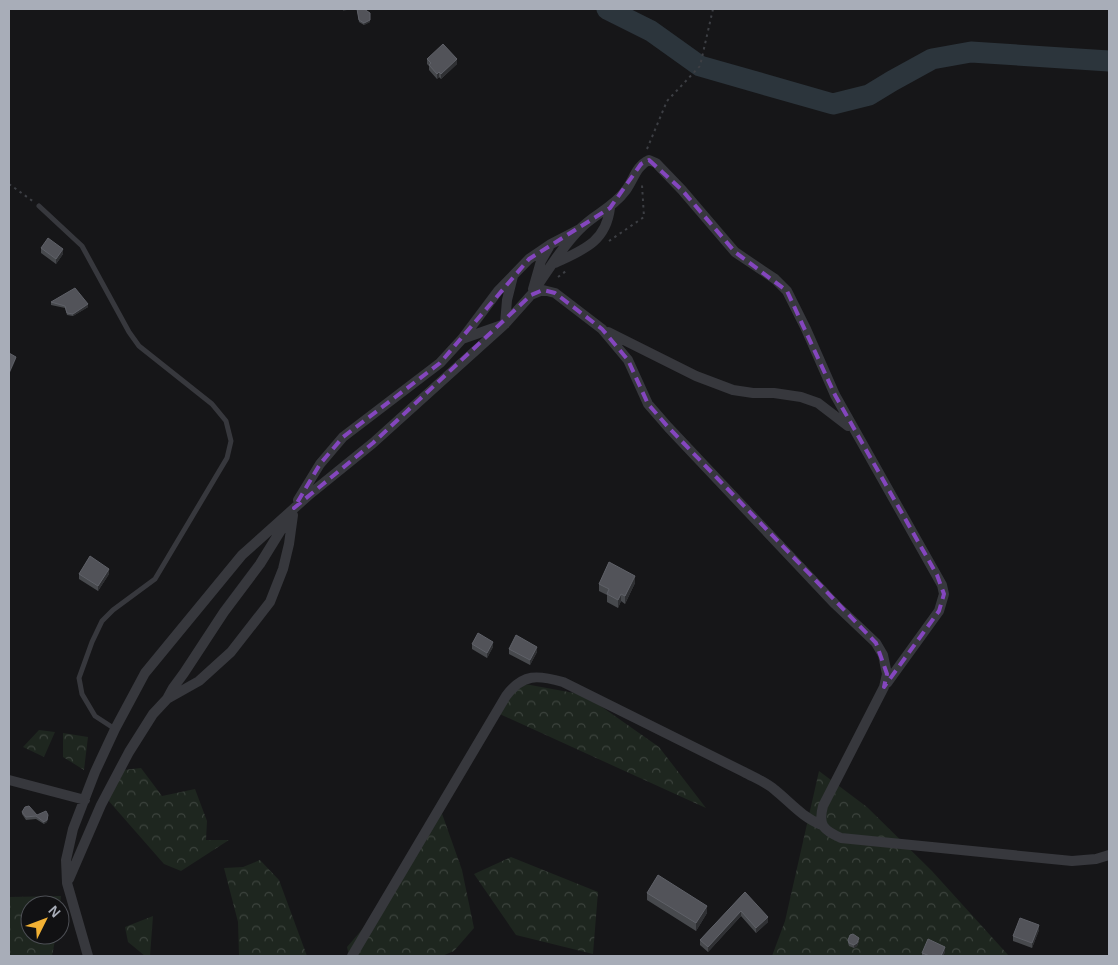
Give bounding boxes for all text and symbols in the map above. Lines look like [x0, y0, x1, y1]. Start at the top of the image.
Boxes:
north arrow [20, 895, 70, 945]
text: N [45, 902, 64, 920]

